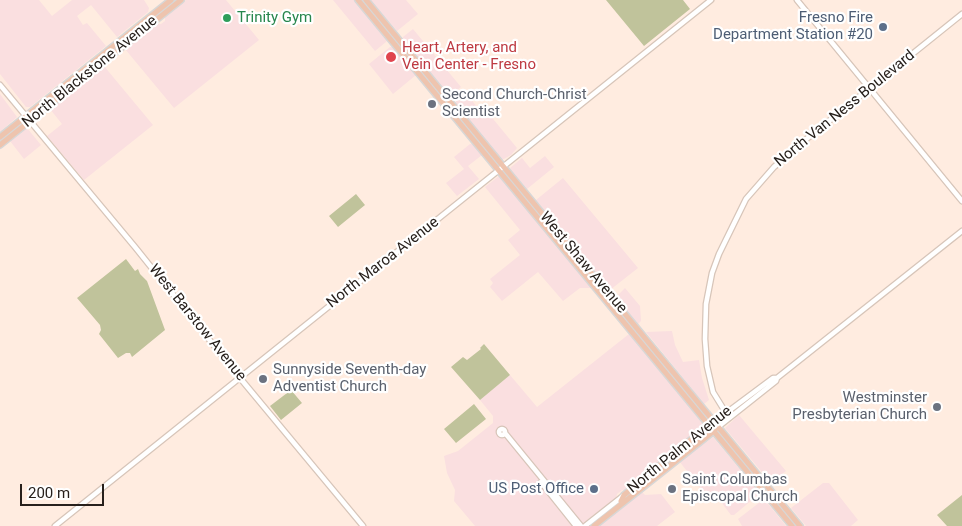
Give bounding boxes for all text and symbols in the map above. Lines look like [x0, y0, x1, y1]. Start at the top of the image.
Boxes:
place label: Trinity Gym [237, 9, 312, 27]
place label: Fresno Fire Department Station #20 [713, 9, 873, 44]
street label: North Blackstone Avenue [19, 12, 161, 132]
marker: Trinity Gym [221, 12, 233, 24]
marker: Fresno Fire Department Station #20 [877, 21, 889, 33]
place label: Heart, Artery, and Vein Center - Fresno [402, 39, 536, 74]
street label: North Van Ness Boulevard [771, 47, 919, 171]
marker: Heart, Artery, and Vein Center - Fresno [384, 50, 398, 64]
place label: Second Church-Christ Scientist [442, 86, 587, 121]
marker: Second Church-Christ Scientist [426, 98, 438, 110]
street label: West Shaw Avenue [535, 209, 631, 317]
street label: North Maroa Avenue [323, 214, 443, 312]
street label: West Barstow Avenue [144, 261, 250, 385]
place label: Sunnyside Seventh-day Adventist Church [273, 361, 426, 396]
marker: Sunnyside Seventh-day Adventist Church [257, 373, 269, 385]
place label: Westminster Presbyterian Church [792, 389, 927, 424]
marker: Westminster Presbyterian Church [931, 401, 943, 413]
street label: North Palm Avenue [624, 403, 736, 497]
place label: Saint Columbas Episcopal Church [682, 471, 798, 506]
scale bar [22, 474, 106, 506]
place label: US Post Office [488, 480, 584, 498]
marker: US Post Office [588, 483, 600, 495]
marker: Saint Columbas Episcopal Church [666, 483, 678, 495]
text: 200 m [28, 484, 70, 502]

